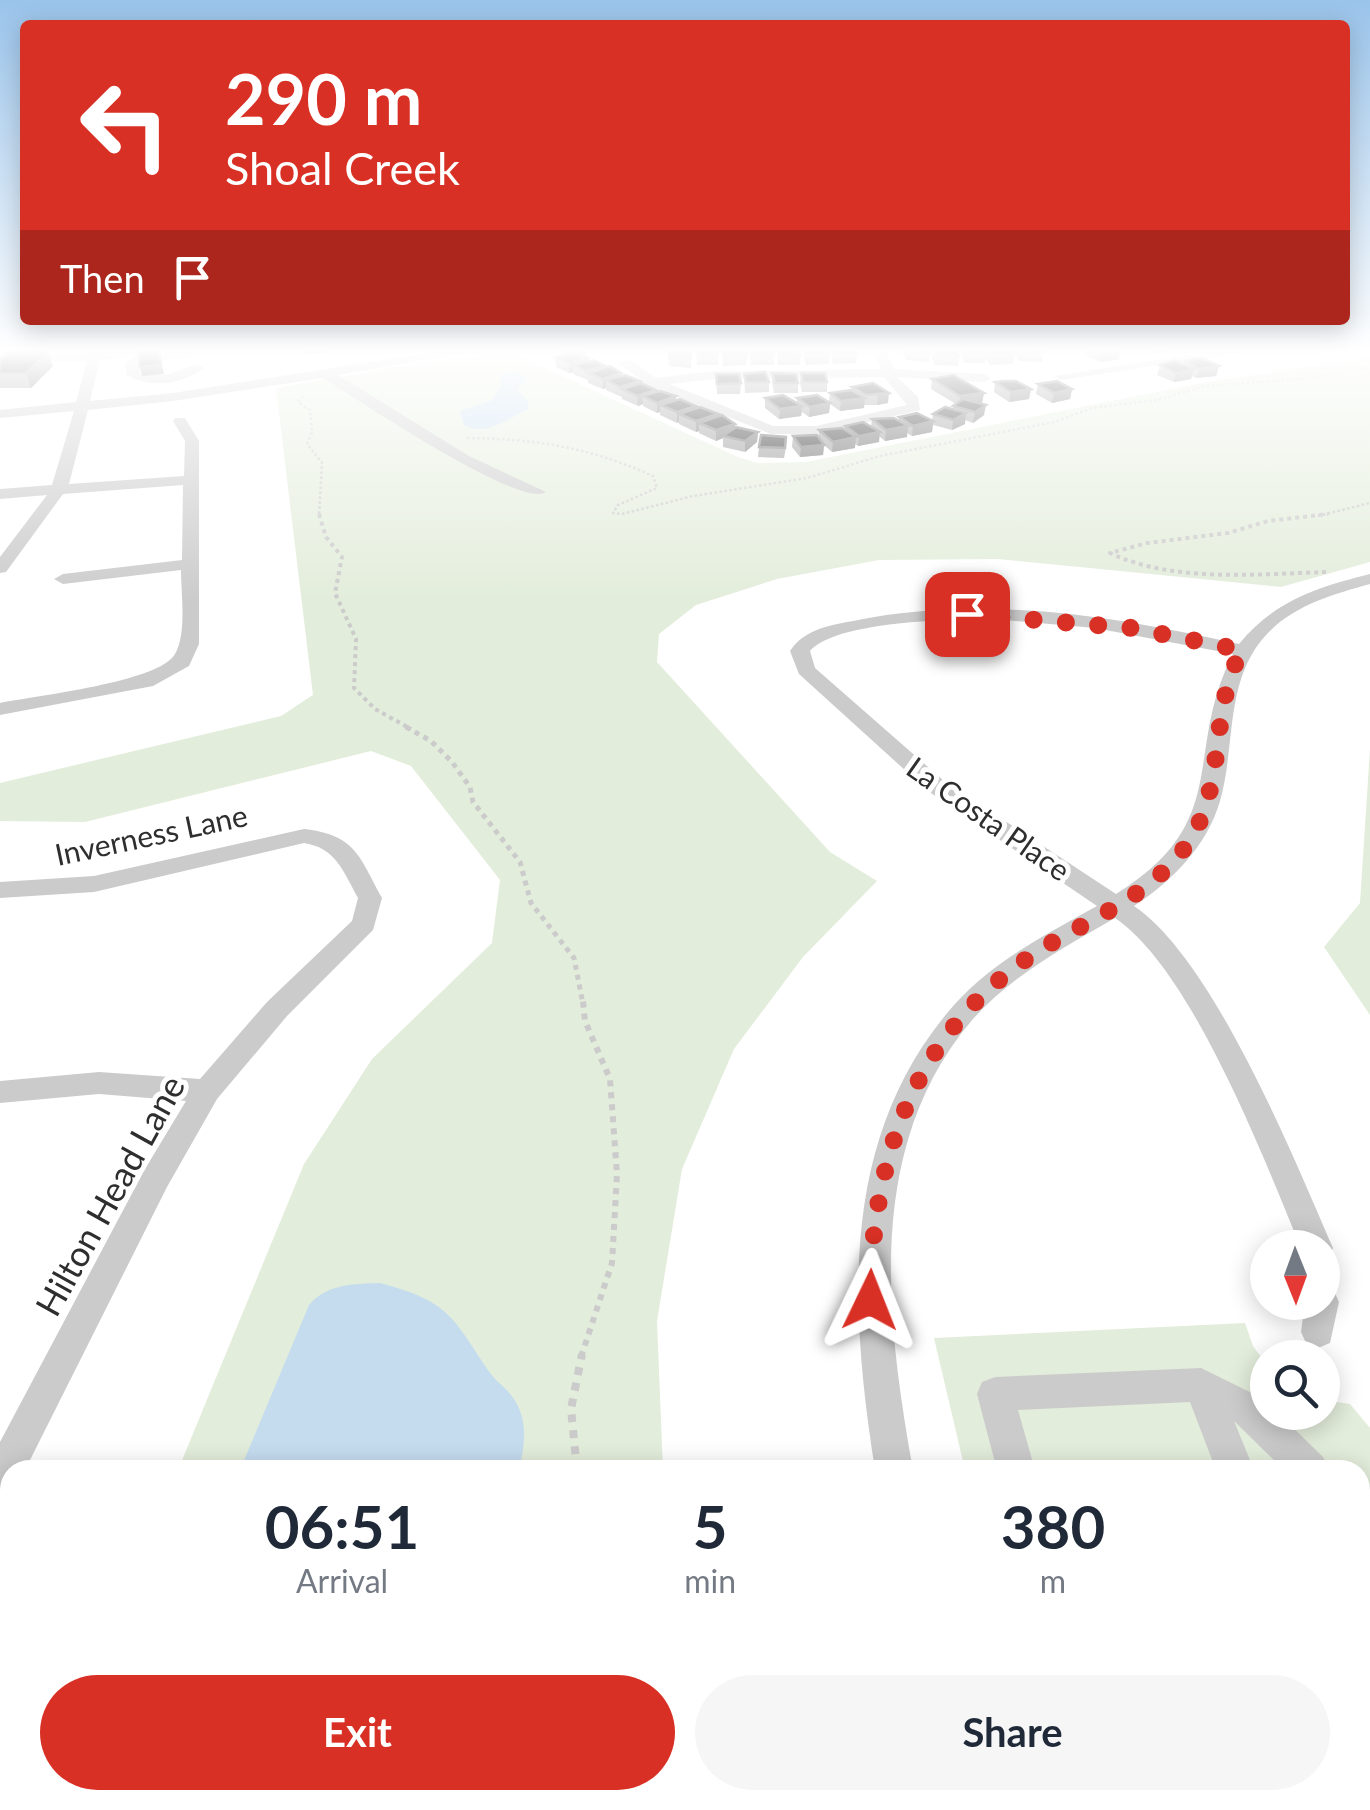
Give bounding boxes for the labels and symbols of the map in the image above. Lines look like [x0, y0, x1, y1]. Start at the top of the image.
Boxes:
pin [925, 572, 1010, 657]
street label: La Costa Place [900, 749, 1078, 887]
street label: Inverness Lane [52, 796, 250, 872]
street label: Hilton Head Lane [26, 1068, 192, 1322]
north arrow [1250, 1230, 1340, 1320]
position arrow [818, 1248, 922, 1352]

